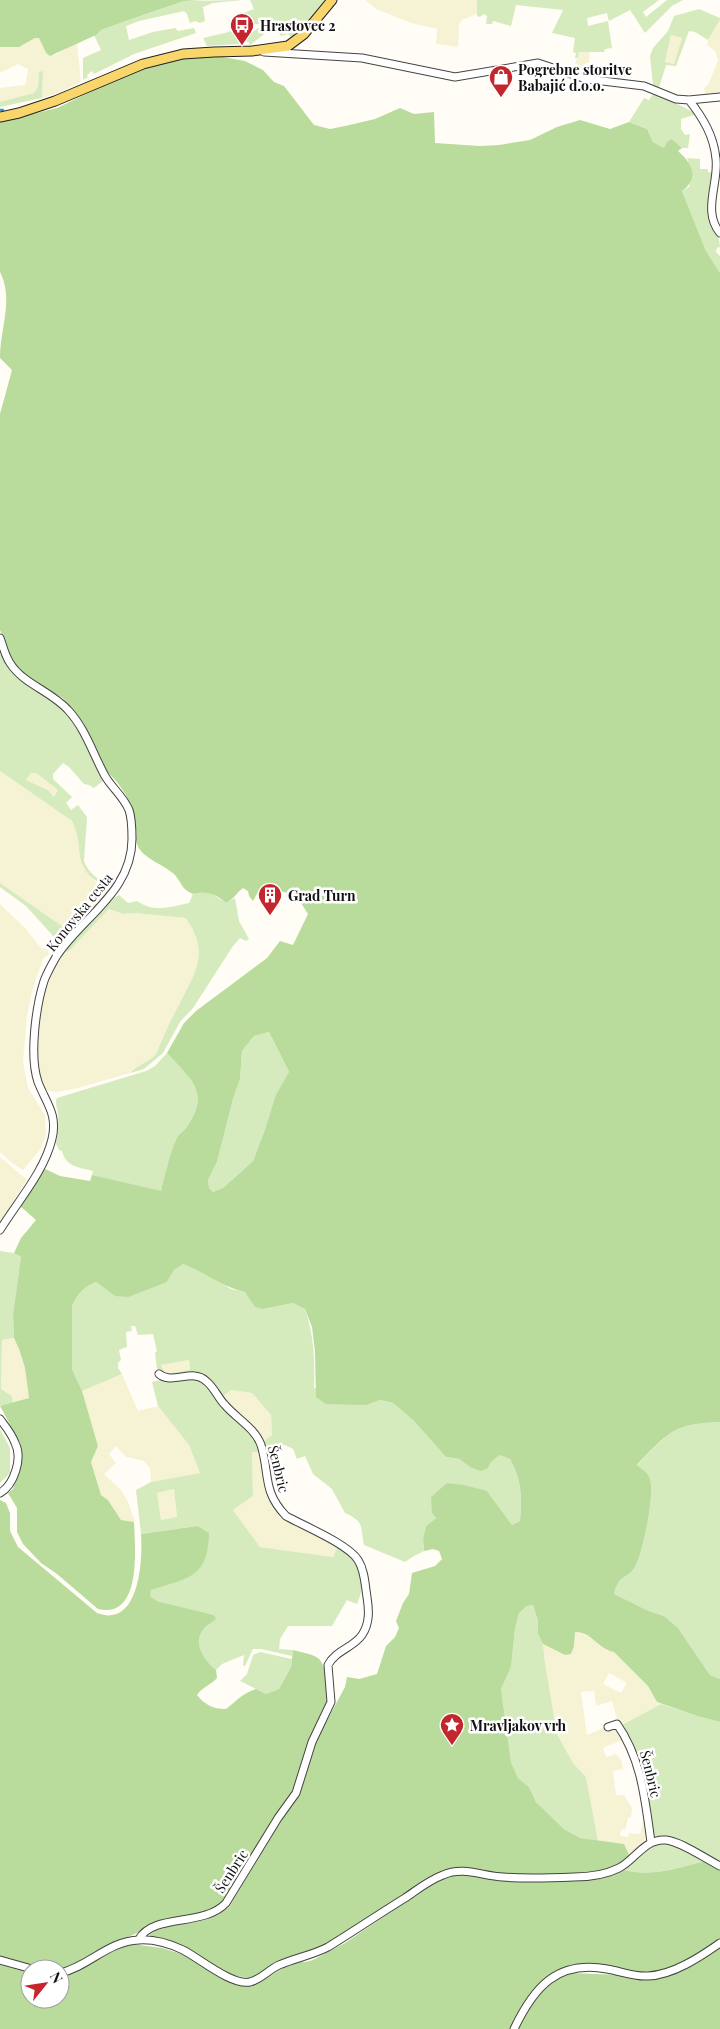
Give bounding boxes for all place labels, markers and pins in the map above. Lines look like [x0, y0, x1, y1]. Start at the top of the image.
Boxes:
bus stop icon: Hrastovec 2 [229, 12, 255, 46]
place label: Hrastovec 2 [260, 16, 335, 35]
place label: Pogrebne storitve Babajić d.o.o. [518, 60, 632, 95]
shop icon: Pogrebne storitve Babajić d.o.o. [488, 64, 514, 98]
building icon: Grad Turn [257, 882, 283, 916]
place label: Grad Turn [288, 886, 356, 905]
place icon: Mravljakov vrh [439, 1712, 465, 1746]
place label: Mravljakov vrh [470, 1716, 567, 1735]

